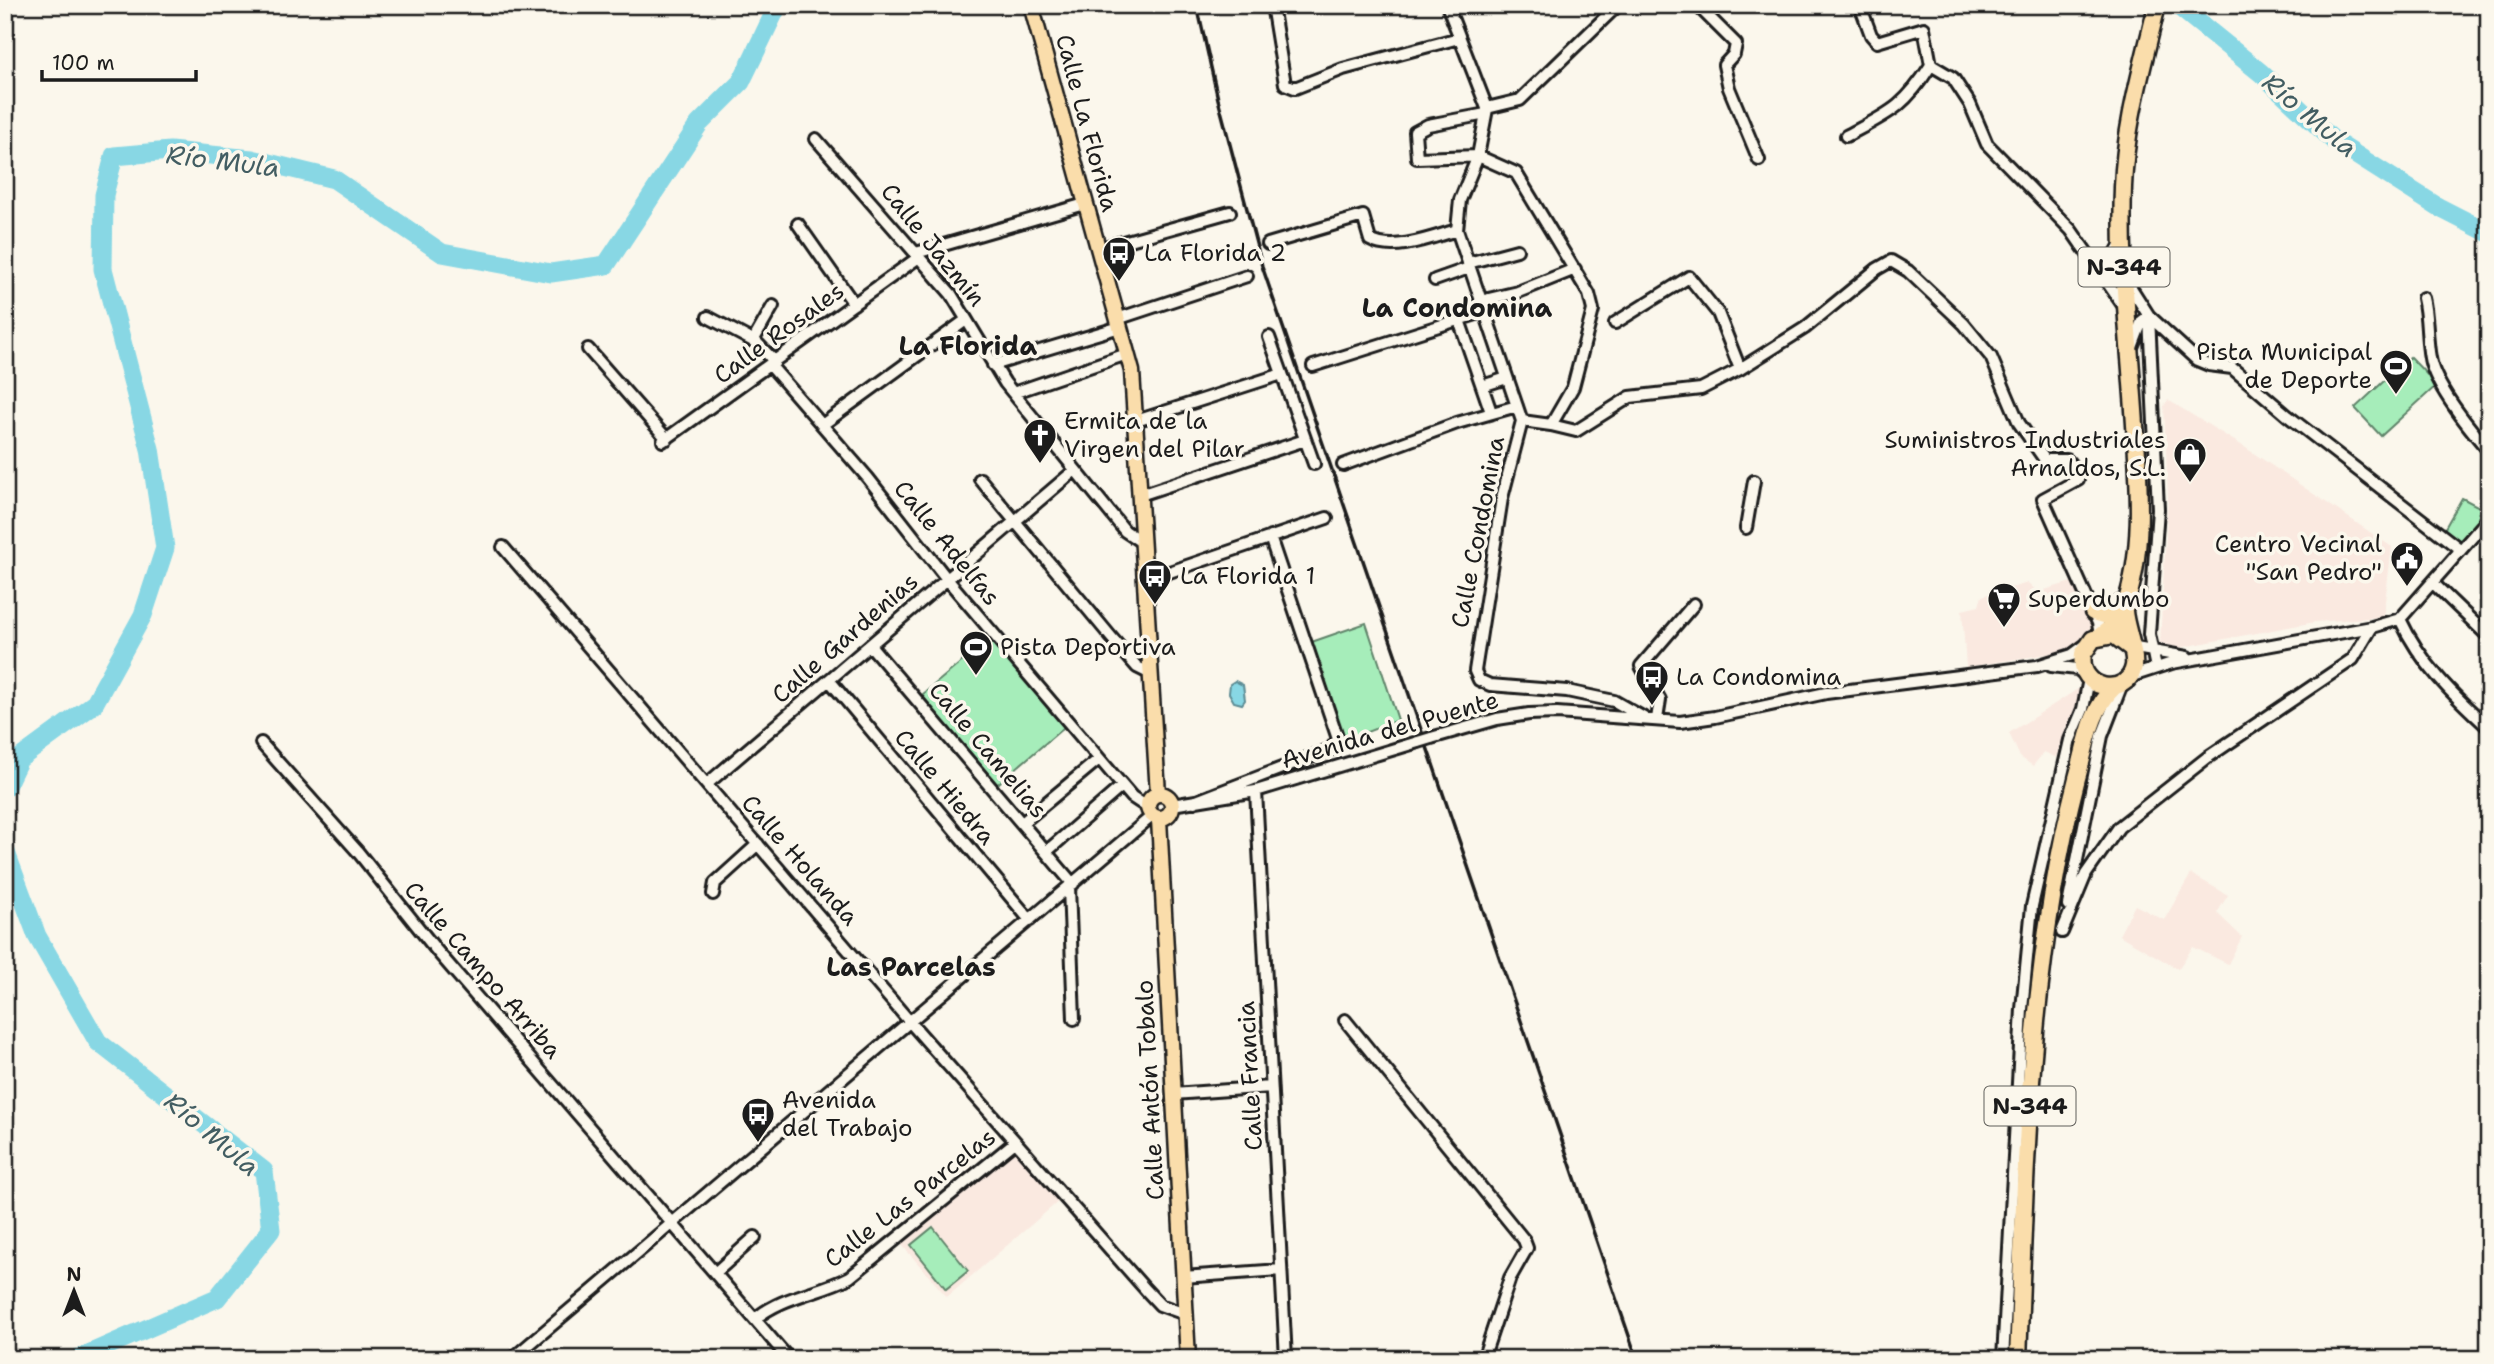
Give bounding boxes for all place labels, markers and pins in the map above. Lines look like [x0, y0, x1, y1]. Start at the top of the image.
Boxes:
bus stop icon: La Florida 2 [1100, 234, 1138, 283]
place label: La Florida 2 [1144, 237, 1286, 269]
place label: Pista Municipal de Deporte [2196, 336, 2373, 396]
sports icon: Pista Municipal de Deporte [2377, 347, 2415, 396]
place label: Ermita de la Virgen del Pilar [1064, 405, 1245, 465]
church icon: Ermita de la Virgen del Pilar [1021, 416, 1059, 465]
place label: Suministros Industriales Arnaldos, S.L. [1884, 424, 2166, 484]
shop icon: Suministros Industriales Arnaldos, S.L. [2171, 435, 2209, 484]
place label: Centro Vecinal "San Pedro" [2215, 528, 2383, 588]
public building icon: Centro Vecinal "San Pedro" [2388, 539, 2426, 588]
bus stop icon: La Florida 1 [1136, 557, 1174, 606]
place label: La Florida 1 [1180, 560, 1316, 592]
supermarket icon: Superdumbo [1985, 580, 2023, 629]
place label: Superdumbo [2028, 583, 2170, 615]
sports icon: Pista Deportiva [957, 628, 995, 677]
place label: Pista Deportiva [1000, 631, 1176, 663]
bus stop icon: La Condomina [1633, 658, 1671, 707]
place label: La Condomina [1676, 661, 1841, 693]
place label: Avenida del Trabajo [782, 1084, 913, 1144]
bus stop icon: Avenida del Trabajo [739, 1095, 777, 1144]

